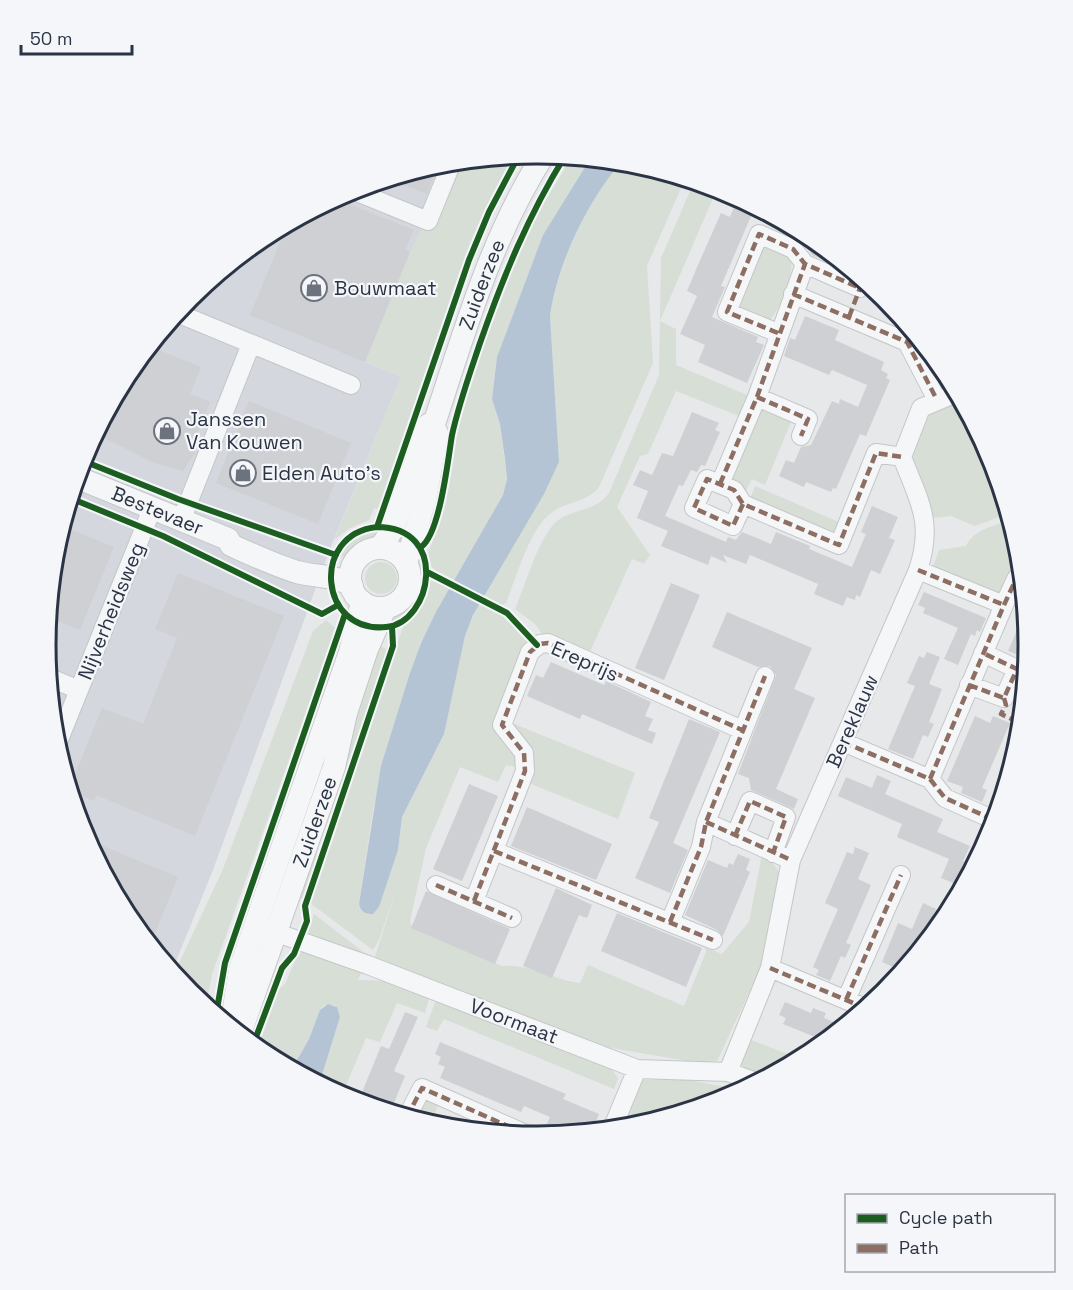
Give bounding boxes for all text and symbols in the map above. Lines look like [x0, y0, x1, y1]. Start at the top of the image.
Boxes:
scale bar [21, 18, 132, 56]
text: 50 m [30, 27, 72, 50]
street label: Zuiderzee [453, 235, 511, 333]
shop icon: Bouwmaat [299, 273, 329, 303]
place label: Bouwmaat [334, 275, 437, 301]
place label: Janssen Van Kouwen [186, 406, 303, 455]
shop icon: Janssen Van Kouwen [152, 416, 182, 446]
shop icon: Elden Auto's [228, 458, 258, 488]
place label: Elden Auto's [262, 460, 381, 486]
street label: Bestevaer [108, 480, 207, 541]
street label: Nijverheidsweg [72, 539, 150, 683]
street label: Ereprijs [547, 635, 623, 687]
street label: Bereklauw [820, 670, 884, 772]
street label: Zuiderzee [287, 773, 343, 871]
street label: Voormaat [466, 992, 562, 1050]
legend [845, 1194, 1055, 1272]
text: Cycle path [899, 1206, 993, 1229]
text: Path [899, 1236, 939, 1259]

